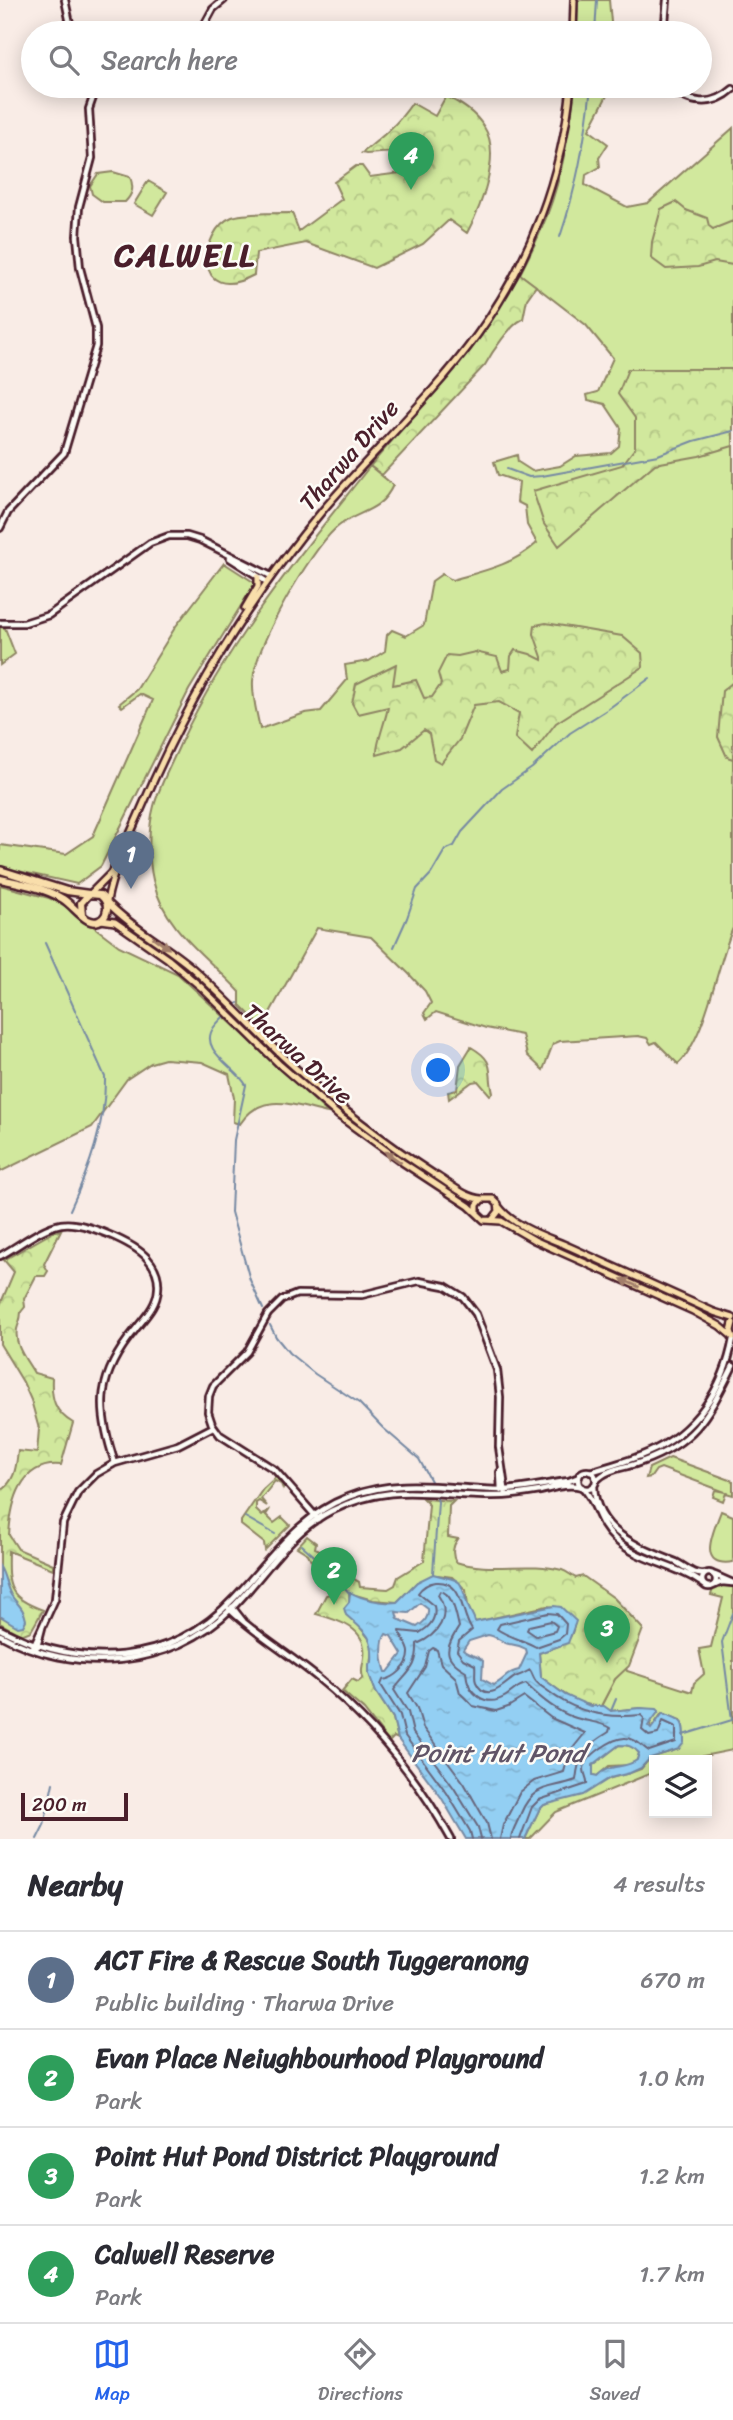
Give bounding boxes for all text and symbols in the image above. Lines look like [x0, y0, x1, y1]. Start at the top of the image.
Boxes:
search box [21, 21, 712, 98]
text: Search here [101, 37, 238, 83]
icon: search [45, 41, 83, 79]
pin: 4 [388, 132, 434, 190]
district label: CALWELL [113, 227, 256, 284]
street label: Tharwa Drive [288, 390, 410, 520]
pin: 1 [108, 831, 154, 889]
one-way arrow [152, 936, 170, 950]
street label: Tharwa Drive [233, 993, 363, 1115]
your location [421, 1053, 455, 1087]
one-way arrow [384, 1150, 402, 1164]
one-way arrow [620, 1277, 641, 1288]
pin: 2 [311, 1547, 357, 1605]
pin: 3 [584, 1605, 630, 1663]
water label: Point Hut Pond [411, 1730, 591, 1776]
map controls [649, 1755, 712, 1818]
button: layers [649, 1755, 712, 1818]
text: 200 m [32, 1788, 87, 1821]
scale bar [21, 1790, 128, 1822]
text: Nearby [28, 1858, 123, 1912]
text: 4 results [613, 1864, 705, 1905]
text: ACT Fire & Rescue South Tuggeranong [95, 1937, 529, 1983]
text: 1 [46, 1960, 56, 2001]
text: 670 m [641, 1960, 705, 2001]
text: Public building · Tharwa Drive [95, 1983, 394, 2024]
text: Evan Place Neiughbourhood Playground [95, 2035, 543, 2081]
text: 2 [44, 2058, 58, 2099]
text: 1.0 km [638, 2058, 705, 2099]
text: Park [95, 2081, 142, 2122]
text: Point Hut Pond District Playground [95, 2133, 497, 2179]
text: 3 [45, 2156, 57, 2197]
text: 1.2 km [639, 2156, 705, 2197]
text: Park [95, 2179, 142, 2220]
text: Calwell Reserve [95, 2231, 274, 2277]
text: 4 [44, 2254, 58, 2295]
text: 1.7 km [639, 2254, 705, 2295]
text: Park [95, 2277, 142, 2318]
tab: Map [93, 2335, 131, 2410]
tab: Directions [318, 2335, 403, 2410]
tab: Saved [590, 2335, 640, 2410]

